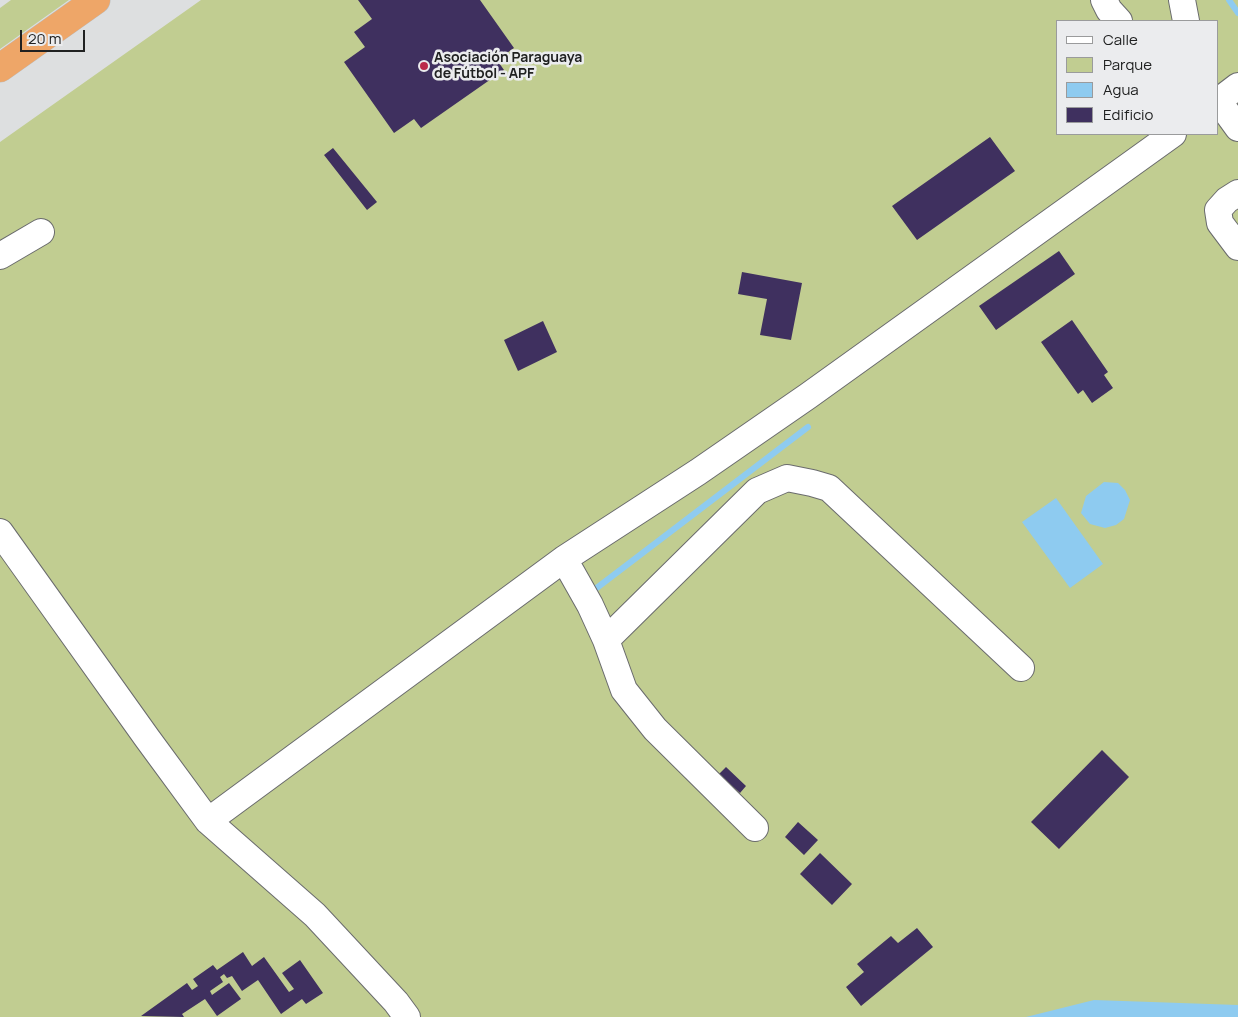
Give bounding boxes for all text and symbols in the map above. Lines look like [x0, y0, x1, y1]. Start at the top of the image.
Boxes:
scale bar [22, 20, 88, 52]
legend [1056, 20, 1218, 135]
text: 20 m [28, 28, 61, 49]
text: Calle [1103, 29, 1138, 50]
place label: Asociación Paraguaya de Fútbol - APF [434, 50, 582, 82]
text: Parque [1103, 54, 1152, 75]
marker: Asociación Paraguaya de Fútbol - APF [418, 60, 430, 72]
text: Agua [1103, 79, 1139, 100]
text: Edificio [1103, 104, 1153, 125]

